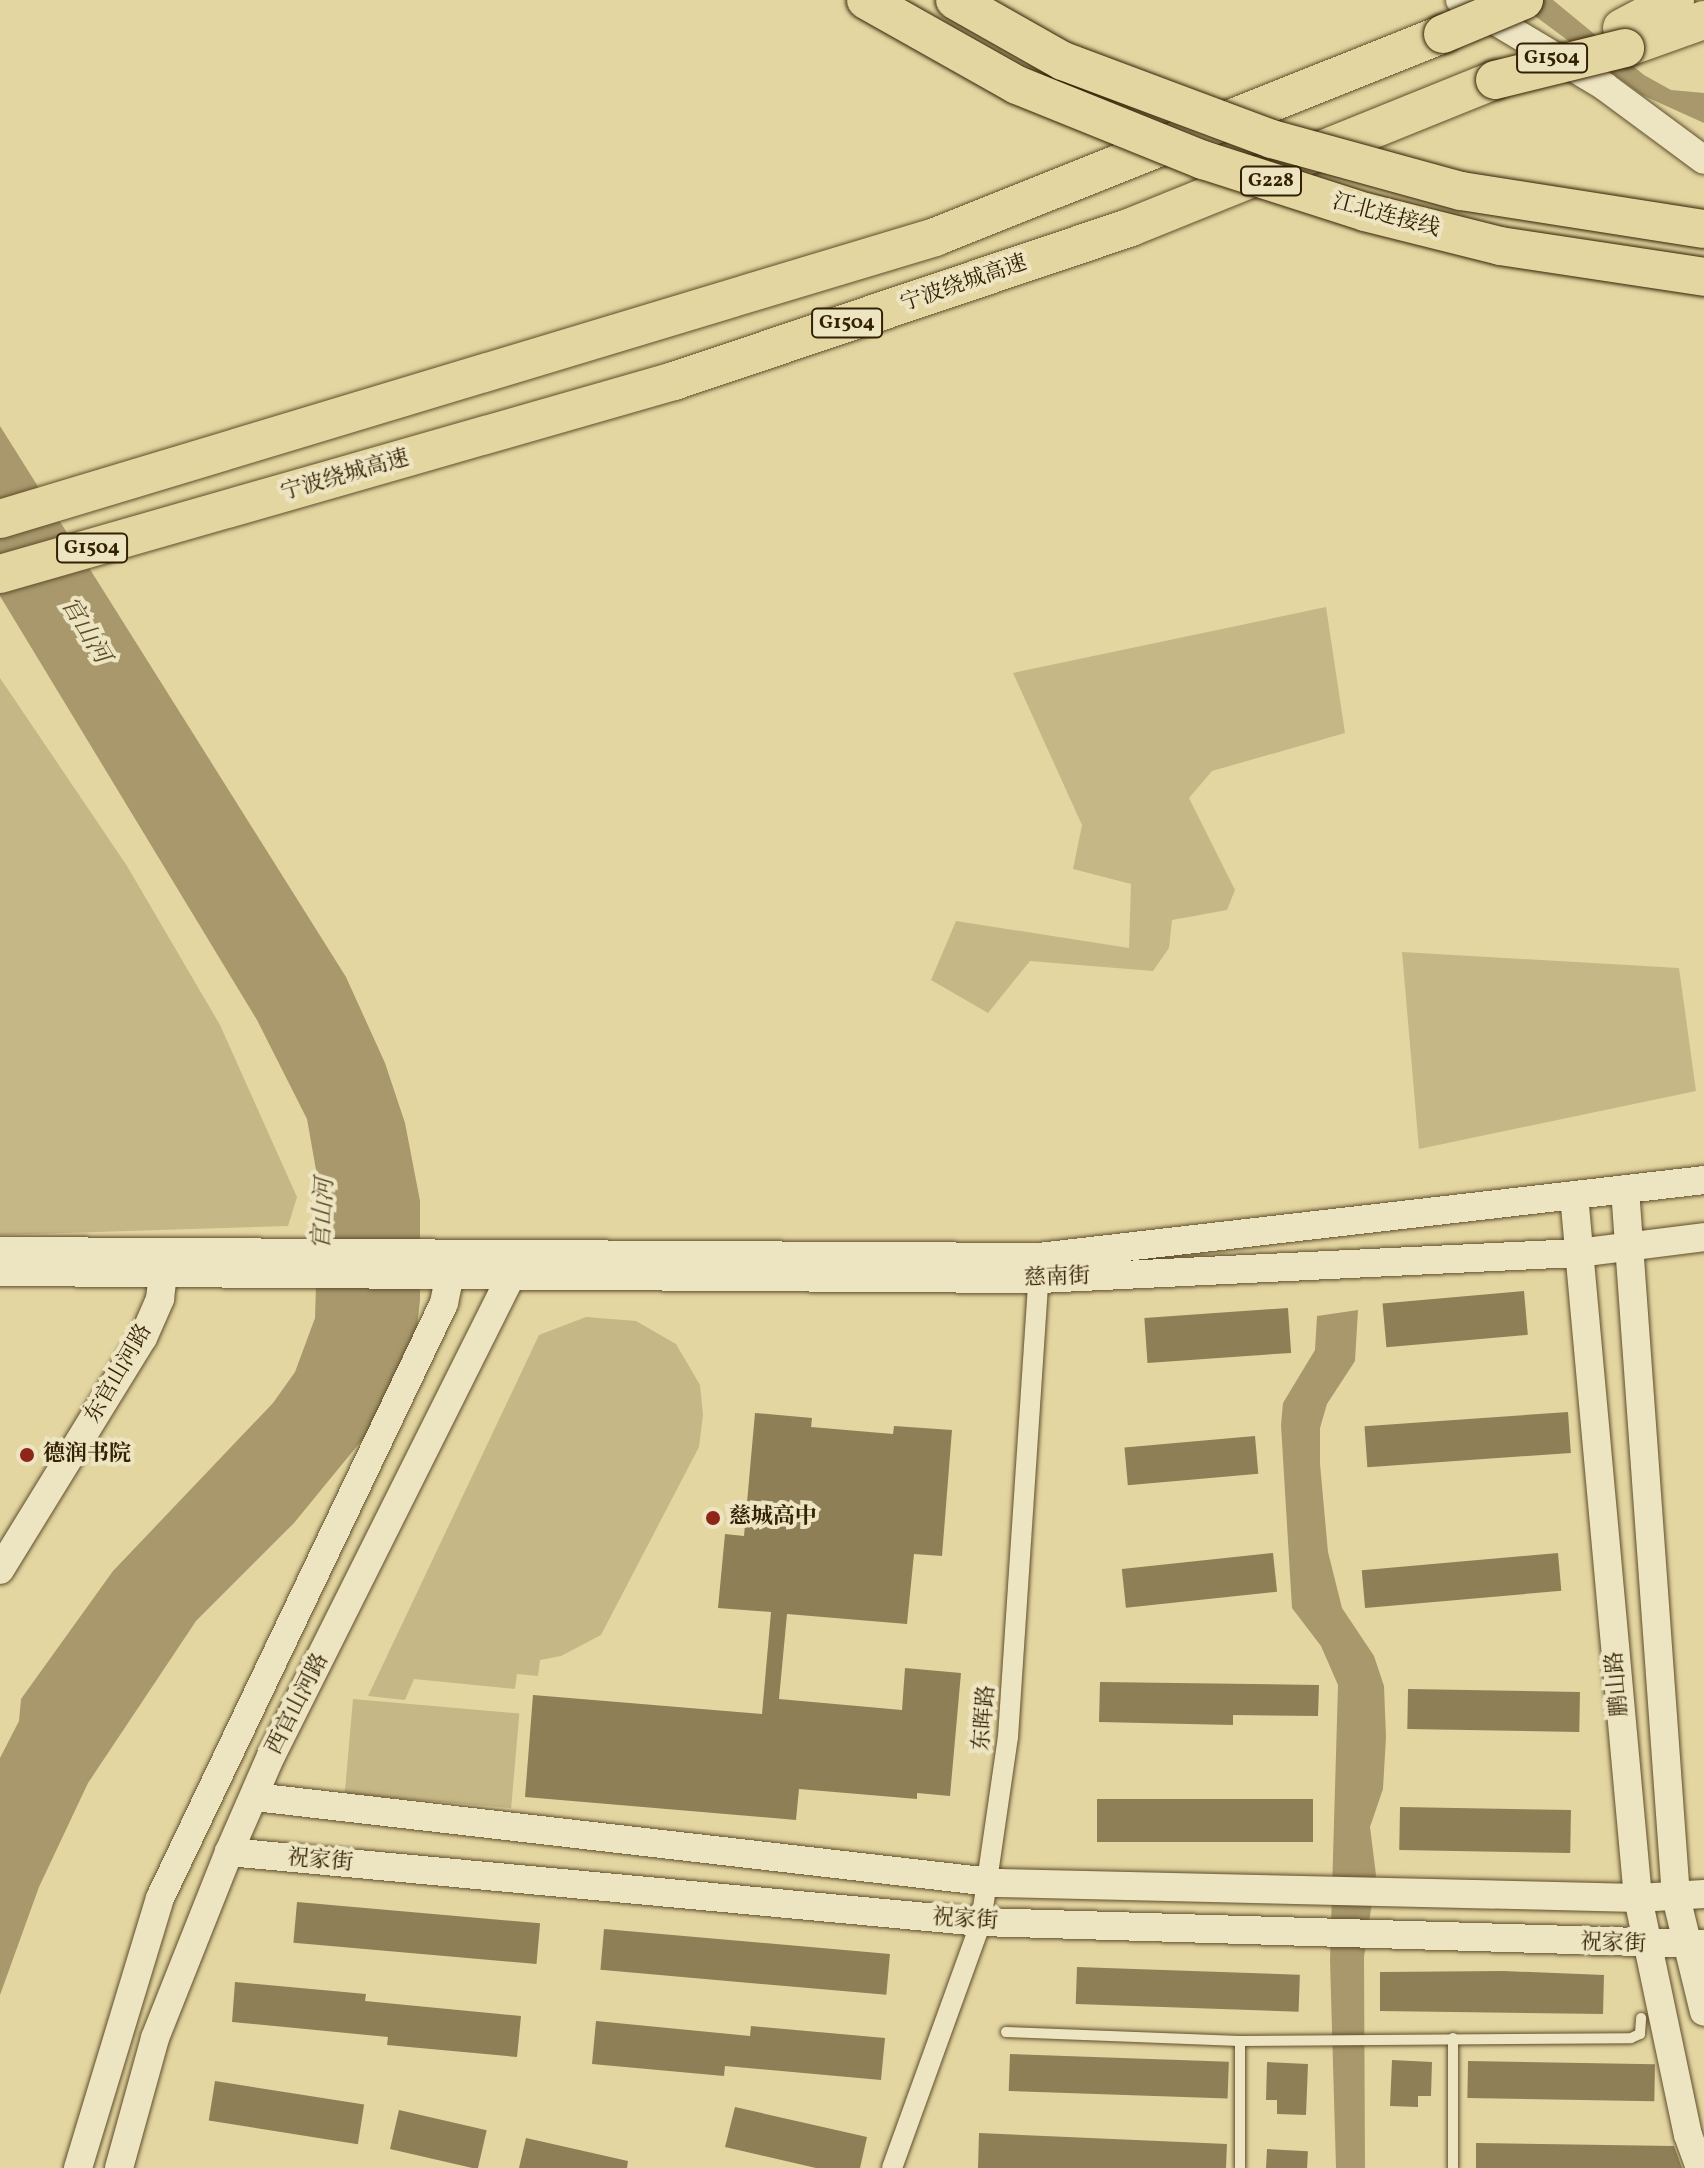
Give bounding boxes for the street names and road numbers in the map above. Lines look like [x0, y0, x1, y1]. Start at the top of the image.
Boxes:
road number: G1504 [1516, 42, 1588, 74]
road number: G228 [1239, 165, 1303, 197]
street label: 江北连接线 [1329, 189, 1443, 243]
street label: 宁波绕城高速 [897, 250, 1031, 318]
road number: G1504 [811, 307, 883, 339]
street label: 宁波绕城高速 [278, 445, 412, 507]
road number: G1504 [56, 532, 128, 564]
street label: 慈南街 [1024, 1264, 1090, 1292]
street label: 东官山河路 [80, 1320, 158, 1428]
street label: 西官山河路 [261, 1649, 335, 1759]
street label: 鹏山路 [1602, 1650, 1634, 1718]
street label: 东晖路 [969, 1684, 1001, 1752]
street label: 祝家街 [286, 1845, 354, 1877]
street label: 祝家街 [931, 1905, 999, 1935]
street label: 祝家街 [1580, 1930, 1646, 1958]

